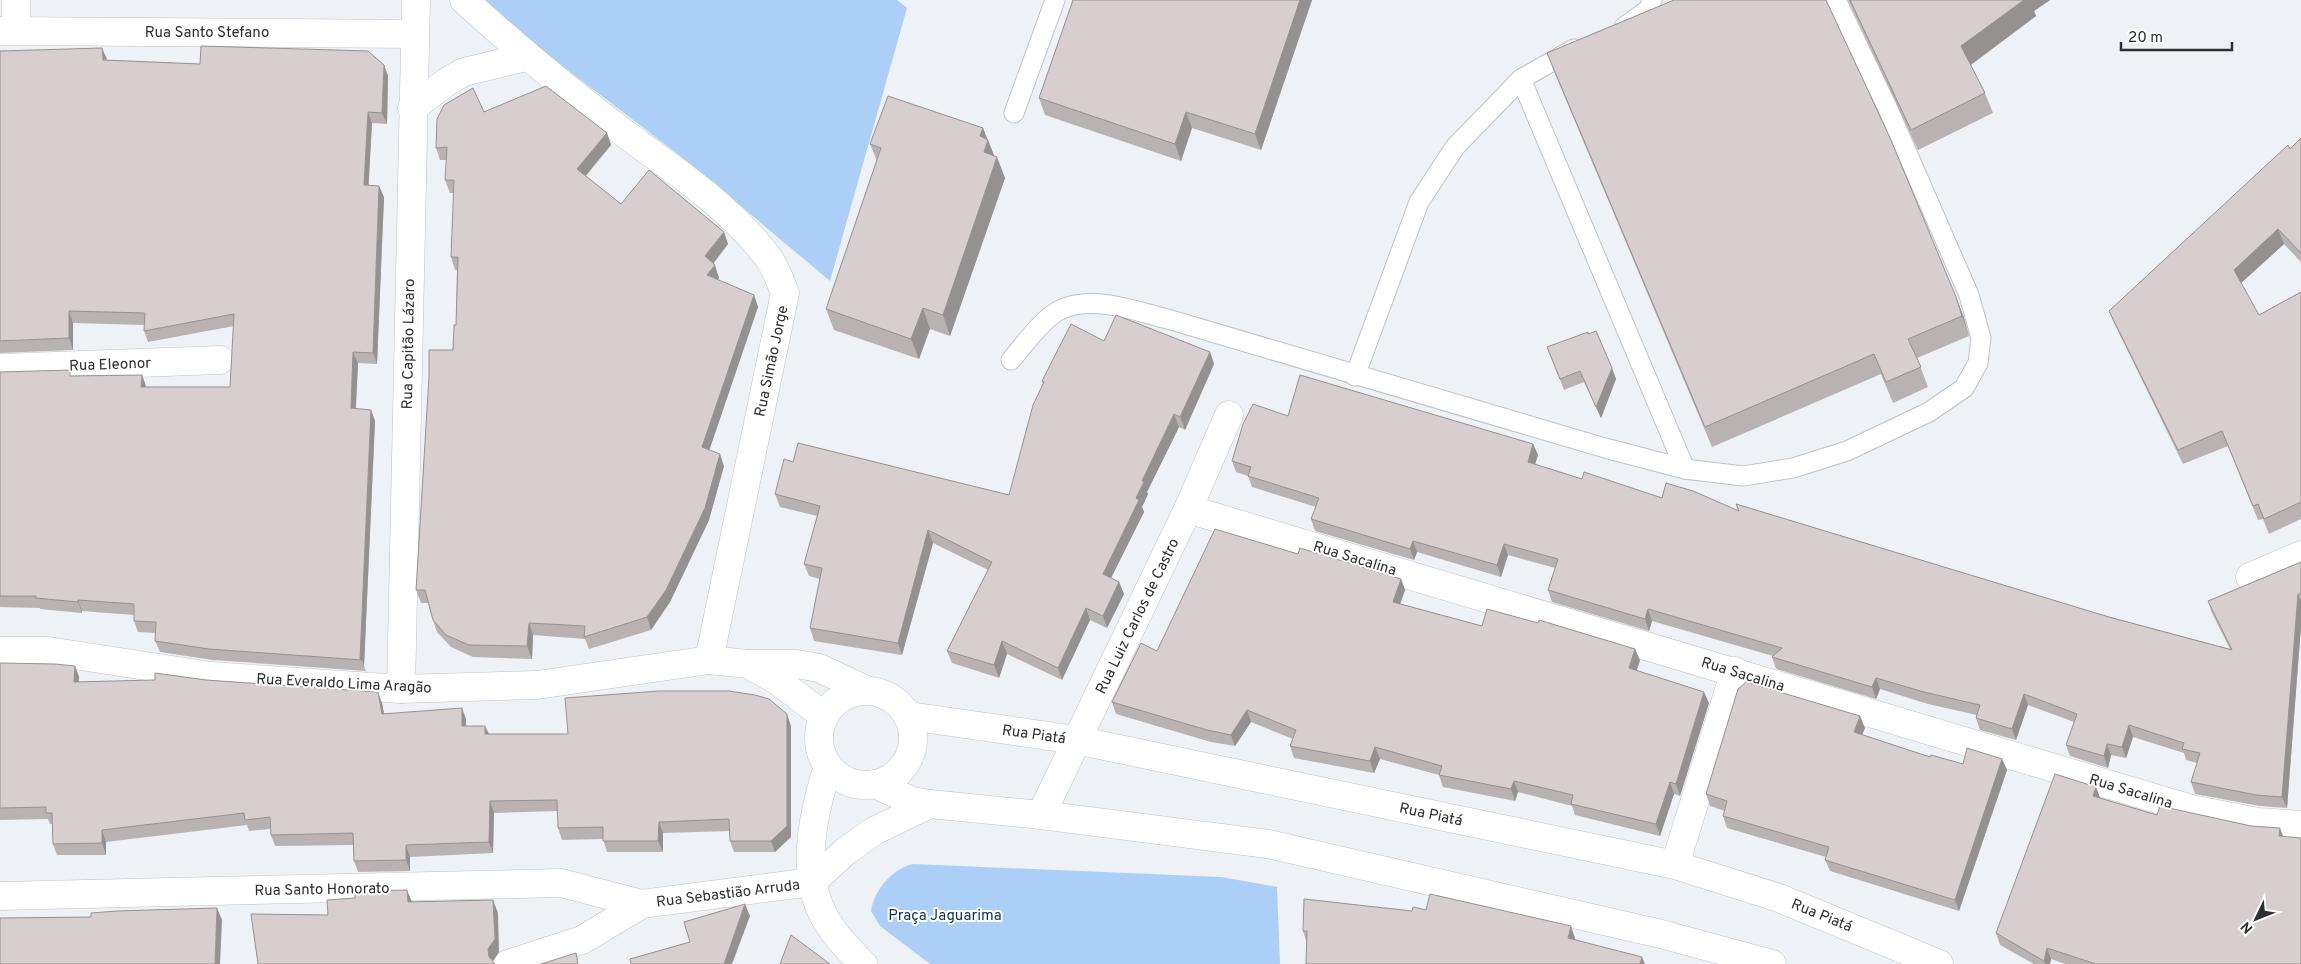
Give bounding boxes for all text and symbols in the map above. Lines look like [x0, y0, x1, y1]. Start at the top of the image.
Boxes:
scale bar [2121, 20, 2232, 52]
street label: Rua Santo Stefano [145, 24, 269, 43]
text: 20 m [2128, 29, 2163, 48]
street label: Rua Capitão Lázaro [399, 278, 420, 410]
street label: Rua Simão Jorge [751, 304, 794, 419]
street label: Rua Eleonor [69, 355, 152, 376]
street label: Rua Luiz Carlos de Castro [1092, 536, 1184, 698]
street label: Rua Sacalina [1311, 538, 1399, 581]
street label: Rua Sacalina [1699, 654, 1787, 697]
street label: Rua Everaldo Lima Aragão [256, 670, 432, 699]
street label: Rua Piatá [1001, 722, 1067, 749]
street label: Rua Sacalina [2087, 771, 2175, 814]
street label: Rua Piatá [1397, 800, 1464, 831]
street label: Rua Sebastião Arruda [655, 876, 801, 913]
street label: Rua Santo Honorato [254, 880, 390, 901]
north arrow [2231, 894, 2281, 944]
street label: Rua Piatá [1788, 896, 1855, 937]
park label: Praça Jaguarima [888, 907, 1002, 926]
text: N [2238, 917, 2257, 936]

